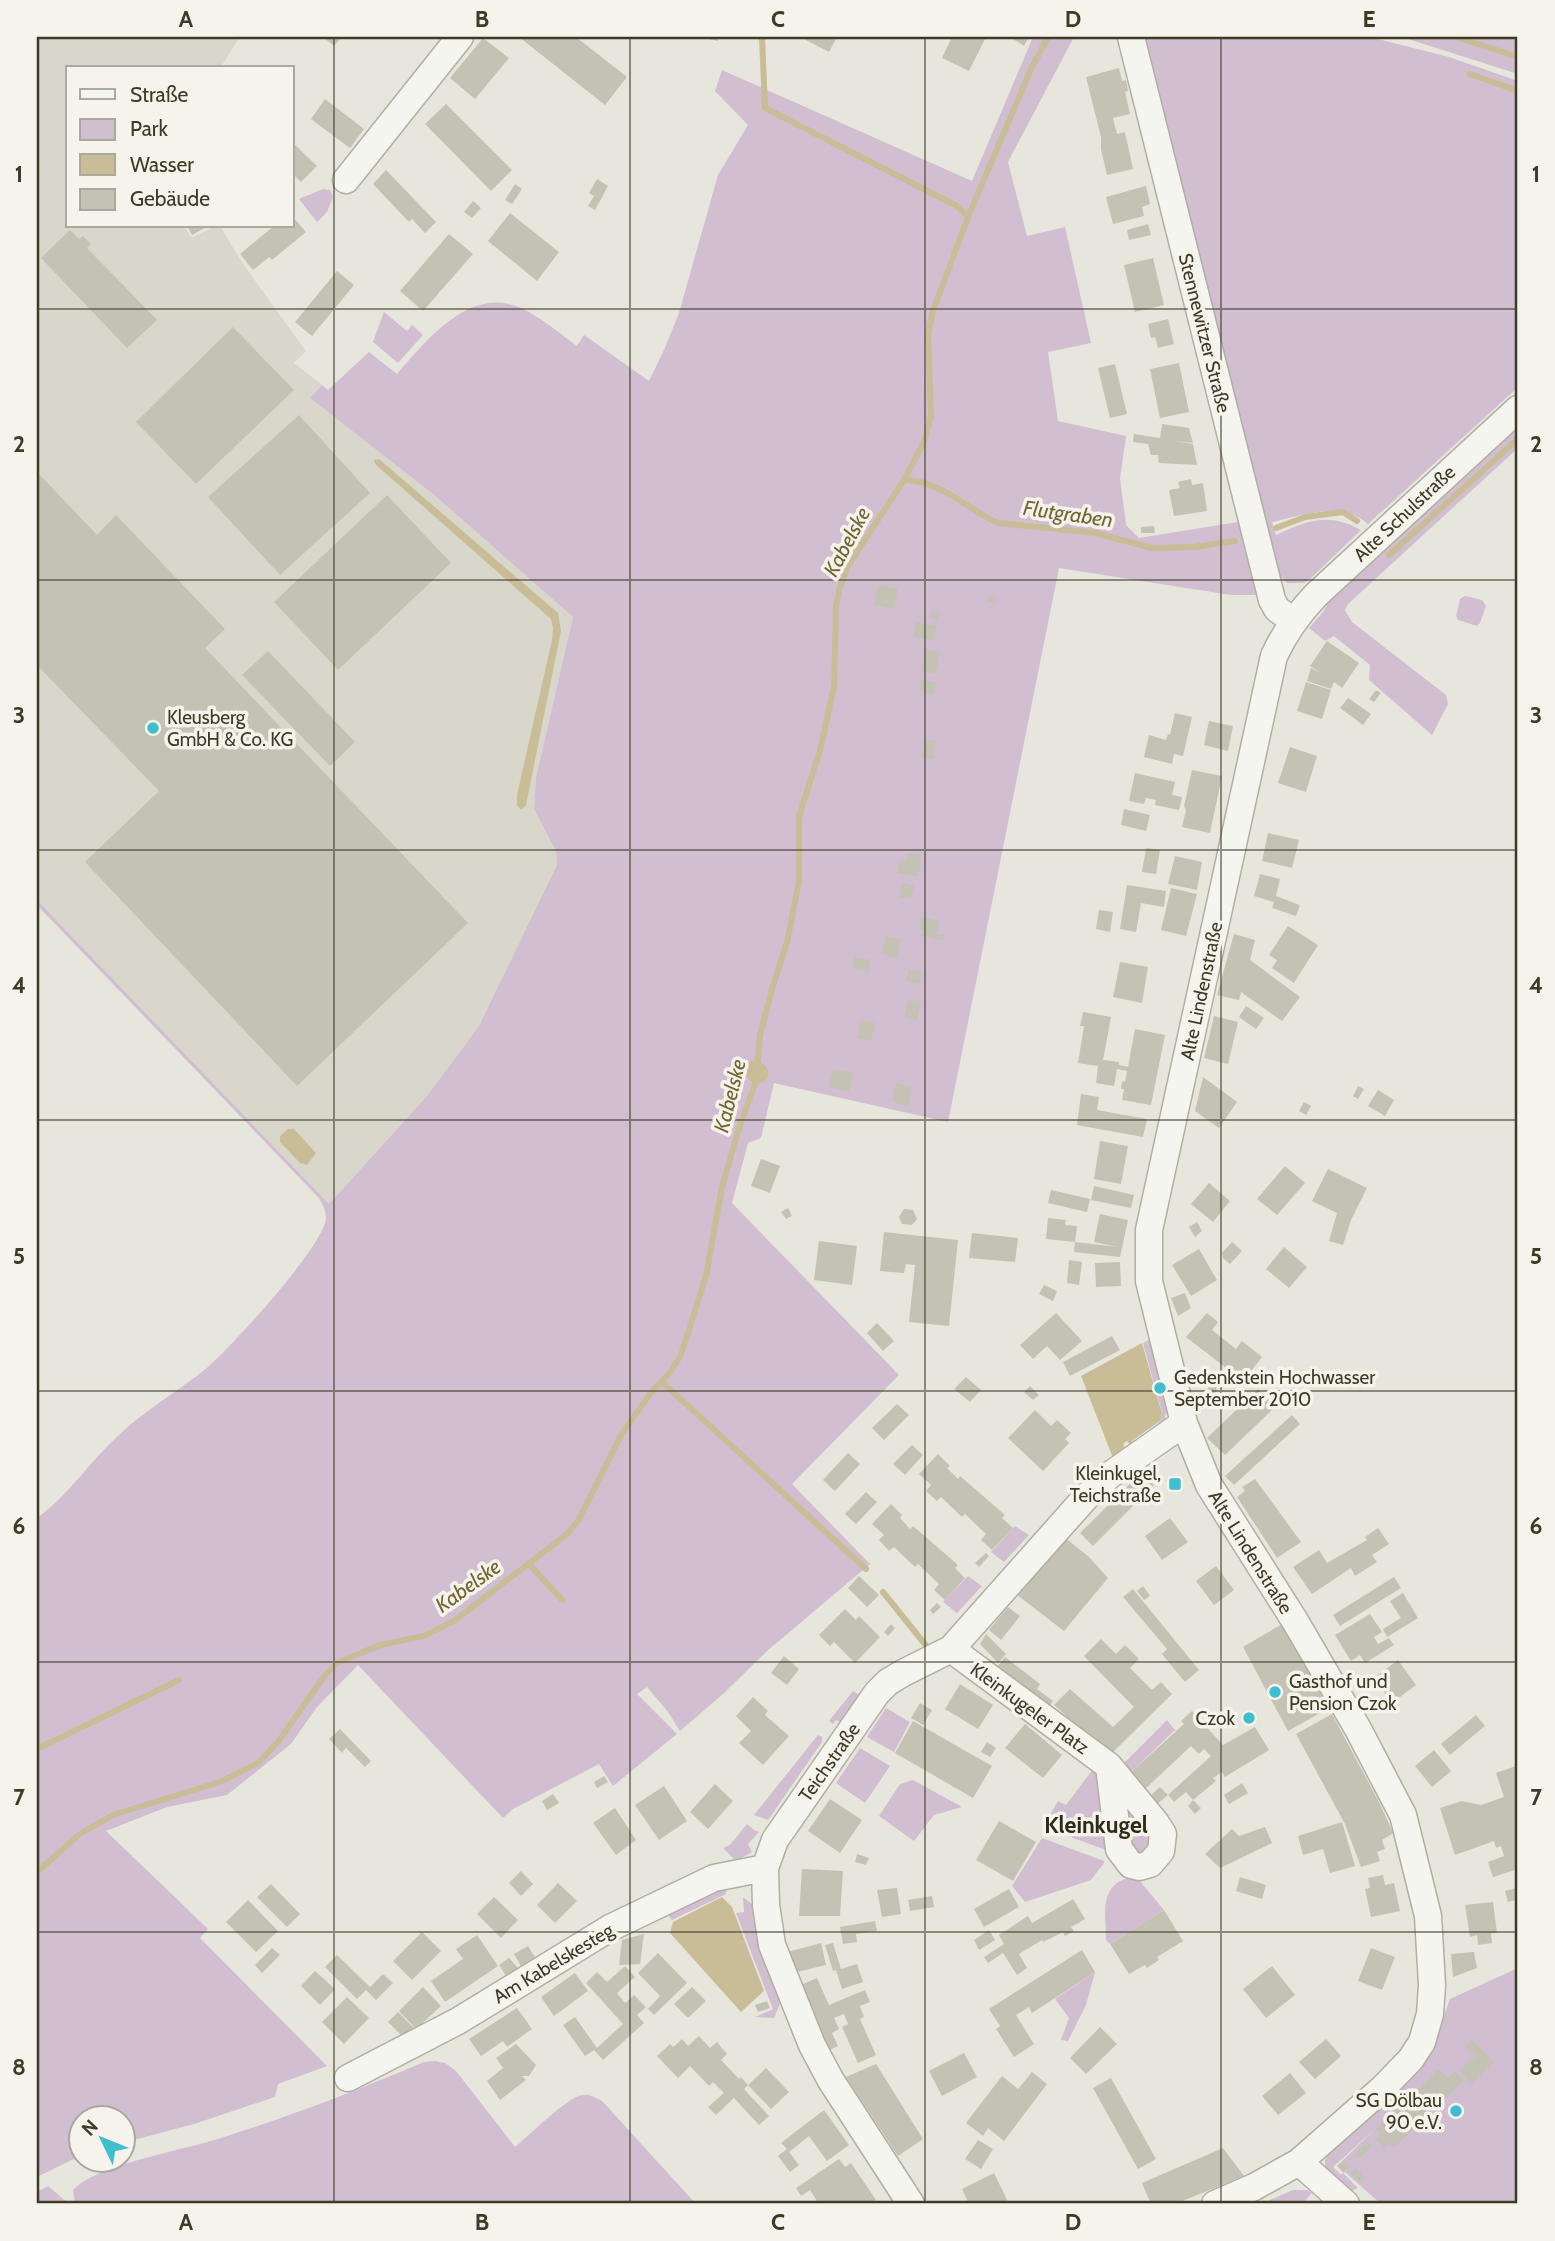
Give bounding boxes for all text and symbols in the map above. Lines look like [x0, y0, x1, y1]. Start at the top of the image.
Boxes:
text: A [179, 5, 194, 33]
text: B [475, 5, 489, 33]
text: C [771, 5, 785, 33]
text: D [1065, 5, 1081, 33]
text: E [1362, 5, 1376, 33]
legend [66, 66, 294, 228]
text: Straße [130, 82, 189, 107]
text: Park [130, 116, 168, 141]
text: Wasser [130, 152, 194, 177]
text: 1 [15, 160, 23, 188]
text: 1 [1532, 160, 1540, 188]
text: Gebäude [130, 186, 210, 211]
street label: Stennewitzer Straße [1174, 251, 1236, 416]
text: 2 [13, 430, 25, 458]
text: 2 [1530, 430, 1542, 458]
street label: Alte Schulstraße [1349, 460, 1460, 566]
water label: Flutgraben [1022, 495, 1115, 532]
water label: Kabelske [818, 503, 875, 581]
text: 3 [13, 701, 25, 729]
text: 3 [1530, 701, 1542, 729]
place label: Kleusberg GmbH & Co. KG [167, 706, 293, 751]
marker: Kleusberg GmbH & Co. KG [145, 720, 161, 736]
street label: Alte Lindenstraße [1176, 919, 1227, 1063]
text: 4 [12, 971, 26, 999]
text: 4 [1529, 971, 1543, 999]
water label: Kabelske [708, 1056, 751, 1135]
text: 5 [13, 1242, 25, 1270]
text: 5 [1530, 1242, 1542, 1270]
place label: Gedenkstein Hochwasser September 2010 [1174, 1366, 1375, 1411]
marker: Gedenkstein Hochwasser September 2010 [1152, 1380, 1168, 1396]
place label: Kleinkugel, Teichstraße [1070, 1462, 1161, 1507]
marker: Kleinkugel, Teichstraße [1167, 1476, 1183, 1492]
street label: Alte Lindenstraße [1203, 1486, 1298, 1618]
text: 6 [13, 1512, 25, 1540]
text: 6 [1530, 1512, 1542, 1540]
water label: Kabelske [430, 1553, 506, 1618]
street label: Kleinkugeler Platz [966, 1658, 1094, 1759]
place label: Gasthof und Pension Czok [1289, 1670, 1397, 1715]
marker: Gasthof und Pension Czok [1267, 1684, 1283, 1700]
place label: Czok [1196, 1707, 1235, 1730]
marker: Czok [1241, 1710, 1257, 1726]
street label: Teichstraße [794, 1718, 865, 1806]
text: 7 [13, 1783, 25, 1811]
text: 7 [1530, 1783, 1542, 1811]
district label: Kleinkugel [1044, 1811, 1148, 1839]
street label: Am Kabelskesteg [489, 1918, 618, 2008]
text: 8 [12, 2053, 26, 2081]
text: 8 [1529, 2053, 1543, 2081]
place label: SG Dölbau 90 e.V. [1356, 2089, 1442, 2134]
marker: SG Dölbau 90 e.V. [1448, 2103, 1464, 2119]
north arrow [66, 2104, 136, 2174]
text: N [77, 2115, 103, 2141]
text: A [179, 2208, 194, 2236]
text: B [475, 2208, 489, 2236]
text: C [771, 2208, 785, 2236]
text: D [1065, 2208, 1081, 2236]
text: E [1362, 2208, 1376, 2236]

